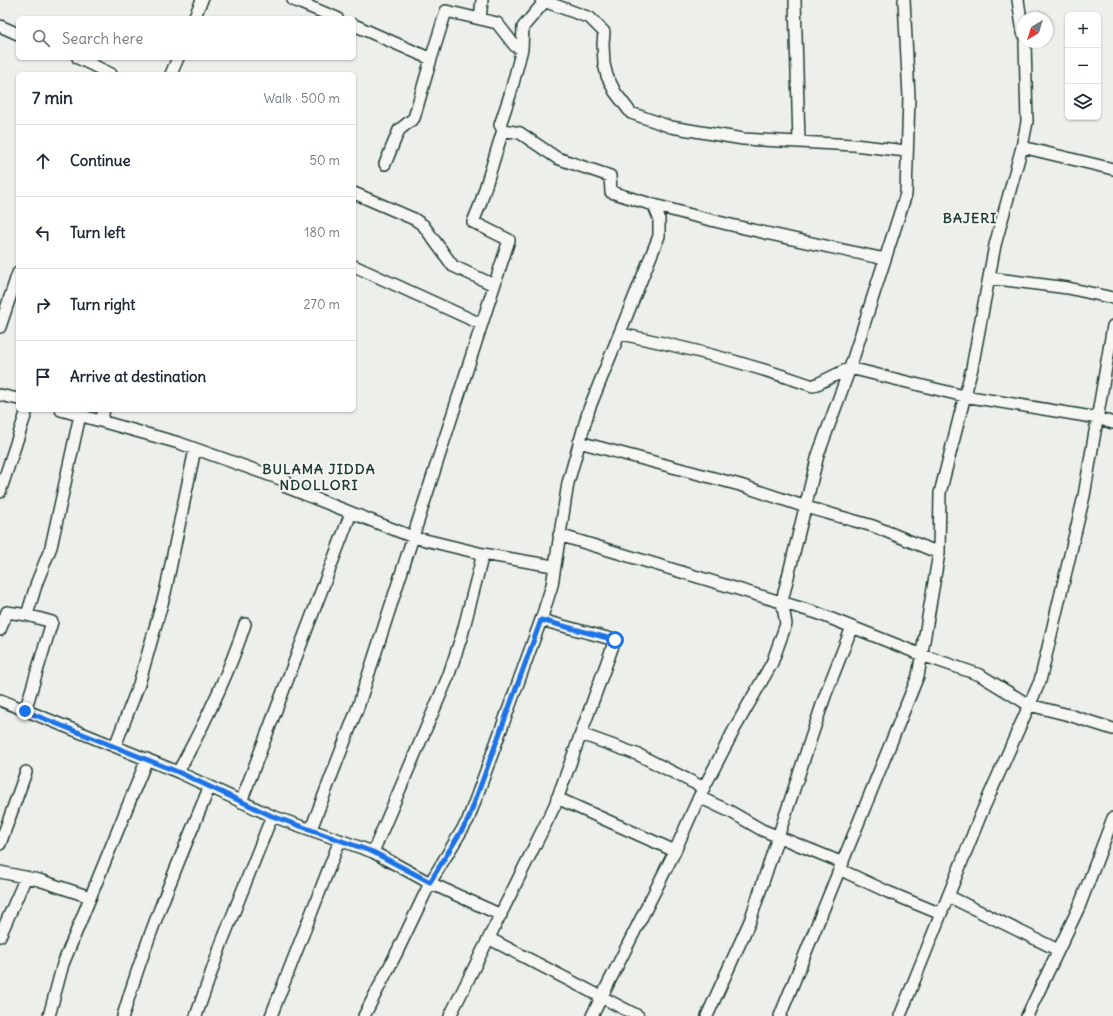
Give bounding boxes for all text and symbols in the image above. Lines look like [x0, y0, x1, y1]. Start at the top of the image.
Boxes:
north arrow [1017, 12, 1053, 48]
map controls [1065, 12, 1101, 120]
button: + [1065, 12, 1101, 48]
search box [16, 16, 356, 60]
icon: search [30, 27, 52, 49]
text: Search here [62, 29, 143, 48]
button: − [1065, 48, 1101, 84]
button: layers [1065, 84, 1101, 120]
text: 7 min [32, 87, 73, 109]
text: Walk · 500 m [263, 90, 340, 107]
icon: ahead [32, 150, 54, 172]
text: Continue [70, 151, 131, 170]
text: 50 m [309, 152, 340, 169]
district label: BAJERI [943, 209, 997, 227]
icon: left [32, 222, 54, 244]
text: Turn left [70, 223, 125, 242]
text: 180 m [304, 224, 340, 241]
icon: right [32, 294, 54, 316]
text: Turn right [70, 295, 135, 314]
text: 270 m [303, 296, 340, 313]
icon: arrive [32, 366, 54, 388]
text: Arrive at destination [70, 367, 206, 386]
district label: BULAMA JIDDA NDOLLORI [262, 460, 376, 494]
route start [606, 631, 624, 649]
route end [16, 702, 34, 720]

